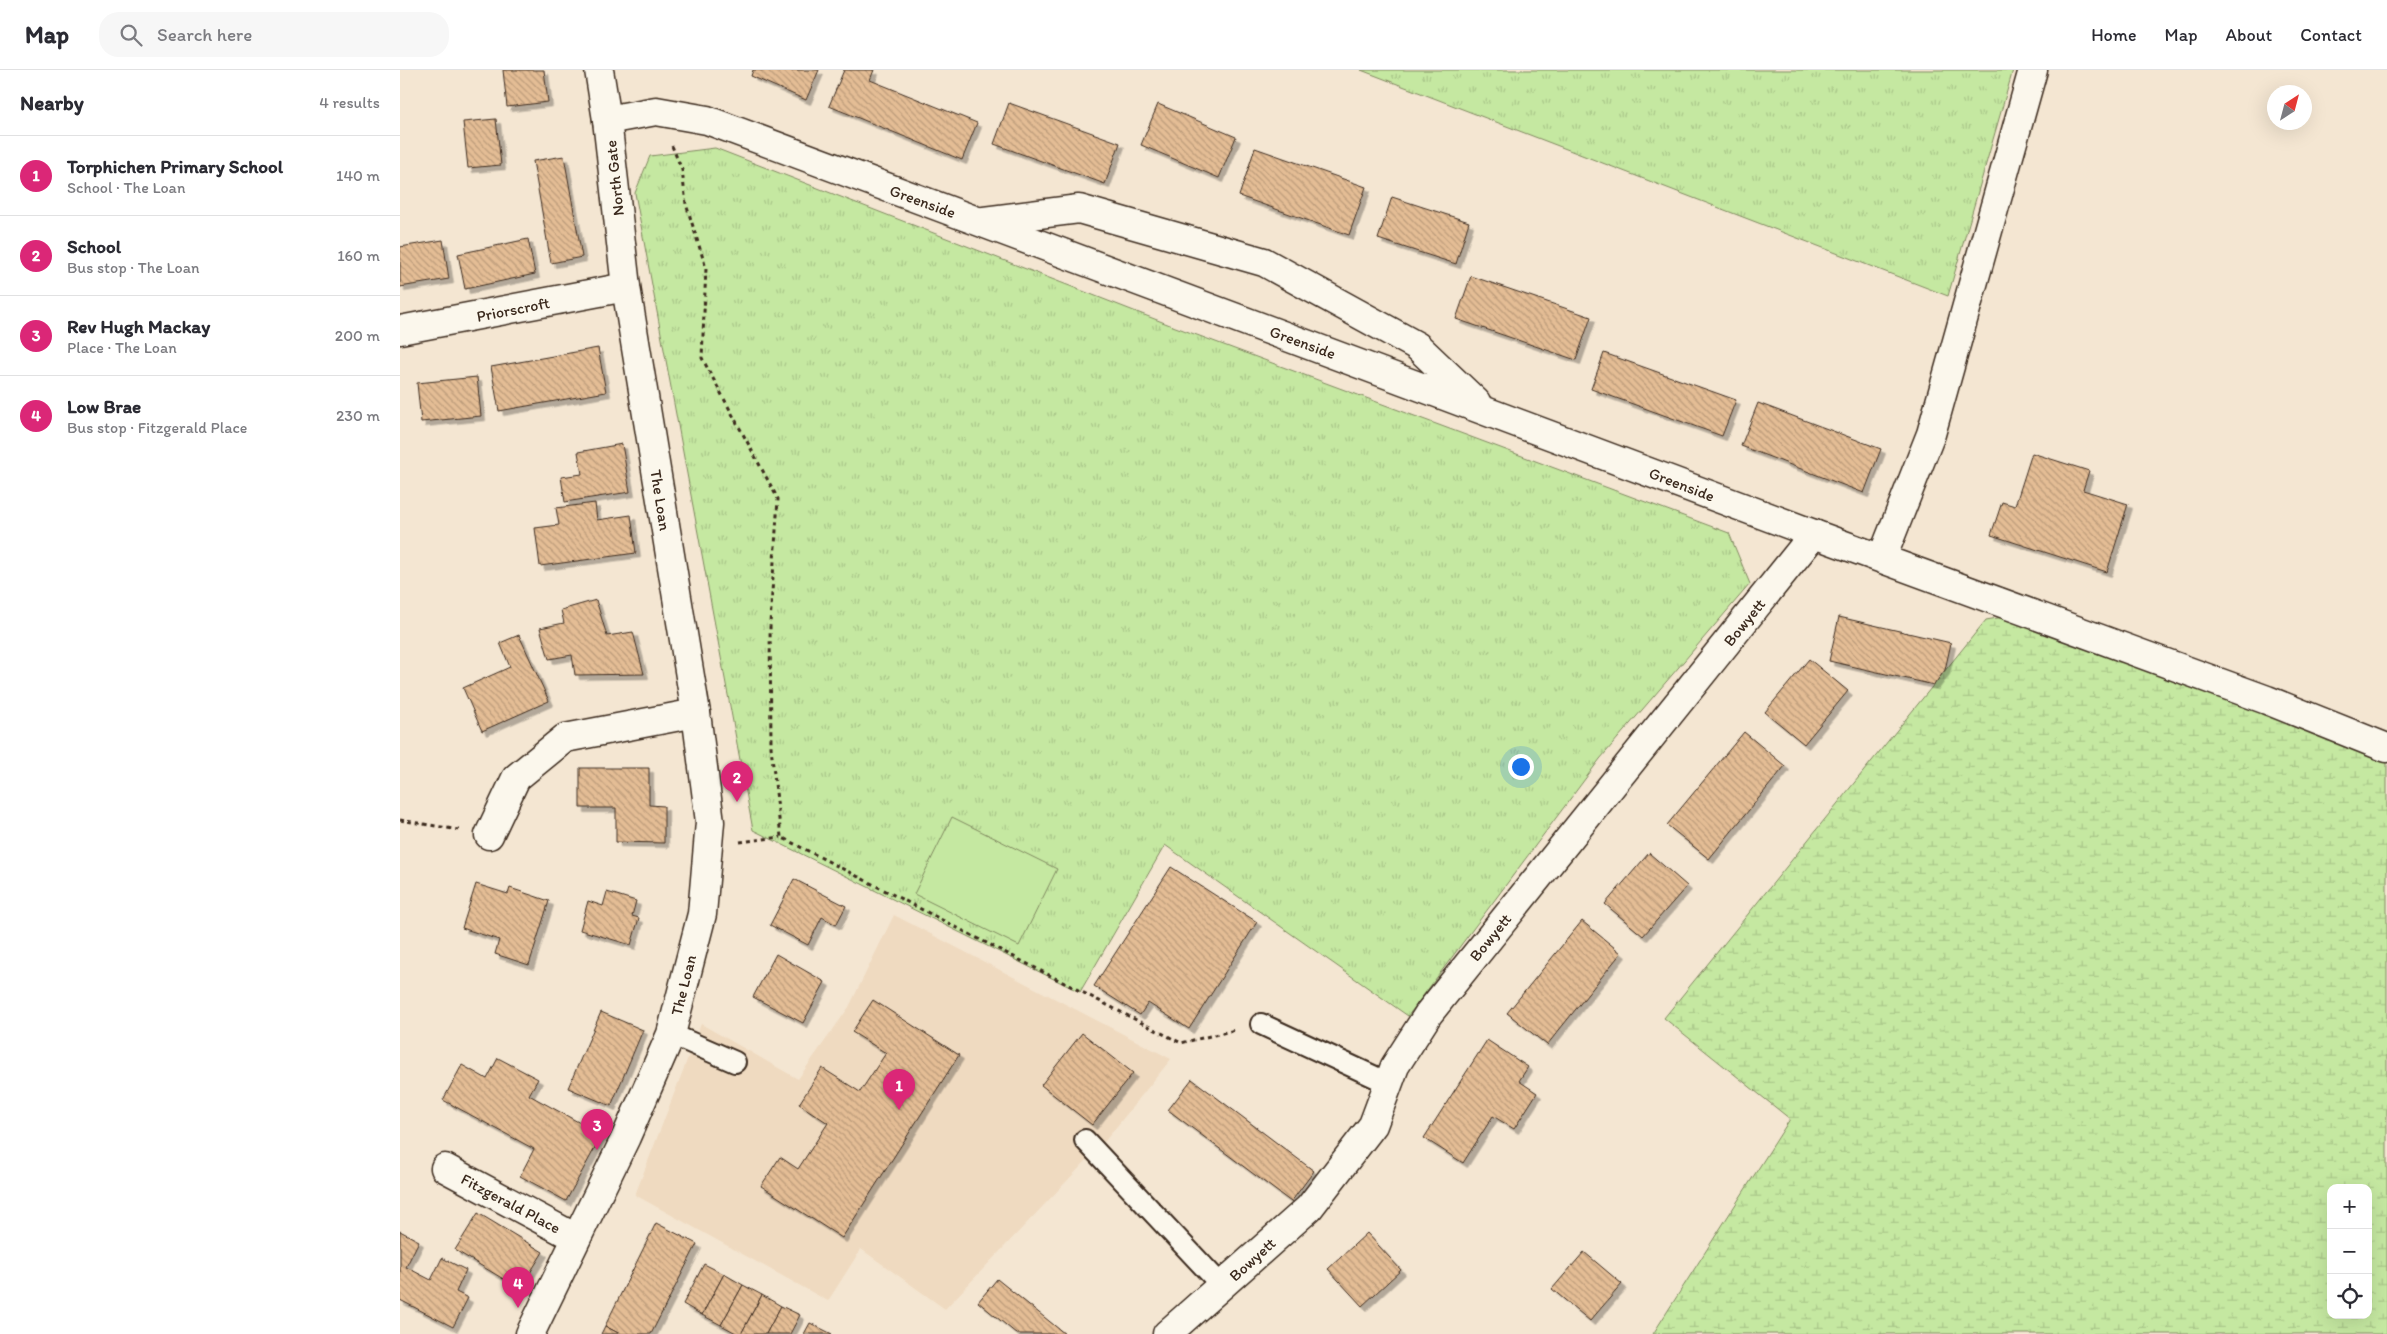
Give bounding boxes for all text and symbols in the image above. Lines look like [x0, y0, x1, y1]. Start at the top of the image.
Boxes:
search box [99, 12, 449, 57]
text: Map [25, 20, 69, 49]
icon: search [117, 21, 145, 49]
text: Search here [157, 23, 252, 46]
text: Home [2091, 24, 2137, 46]
text: Map [2165, 24, 2198, 46]
text: About [2226, 24, 2272, 46]
text: Contact [2300, 24, 2362, 46]
north arrow [2267, 85, 2312, 130]
text: Nearby [20, 90, 84, 115]
text: 4 results [319, 93, 380, 112]
street label: North Gate [601, 139, 628, 217]
text: Torphichen Primary School [67, 155, 283, 178]
text: 1 [32, 166, 40, 185]
text: 140 m [336, 166, 380, 185]
text: School · The Loan [67, 178, 185, 197]
street label: Greenside [887, 181, 958, 222]
text: School [67, 235, 121, 258]
text: 2 [32, 246, 40, 265]
text: 160 m [337, 246, 380, 265]
text: Bus stop · The Loan [67, 258, 200, 277]
street label: Priorscroft [475, 293, 552, 326]
text: Rev Hugh Mackay [67, 315, 210, 338]
street label: Greenside [1267, 322, 1338, 363]
text: 3 [32, 326, 40, 345]
text: 200 m [335, 326, 380, 345]
text: Place · The Loan [67, 338, 177, 357]
text: Low Brae [67, 395, 141, 418]
text: 4 [31, 406, 41, 425]
text: 230 m [336, 406, 380, 425]
text: Bus stop · Fitzgerald Place [67, 418, 247, 437]
street label: Greenside [1646, 463, 1717, 506]
street label: The Loan [646, 468, 675, 533]
street label: Bowyett [1719, 595, 1769, 650]
your location [1508, 754, 1534, 780]
pin: 2 [721, 761, 753, 802]
street label: Bowyett [1465, 910, 1515, 965]
street label: The Loan [667, 952, 700, 1017]
pin: 1 [883, 1069, 915, 1110]
pin: 3 [581, 1109, 613, 1150]
street label: Fitzgerald Place [458, 1169, 564, 1238]
map controls [2327, 1184, 2372, 1319]
button: + [2327, 1184, 2372, 1229]
button: − [2327, 1229, 2372, 1274]
street label: Bowyett [1225, 1234, 1279, 1285]
pin: 4 [502, 1267, 534, 1308]
button: locate [2327, 1274, 2372, 1319]

